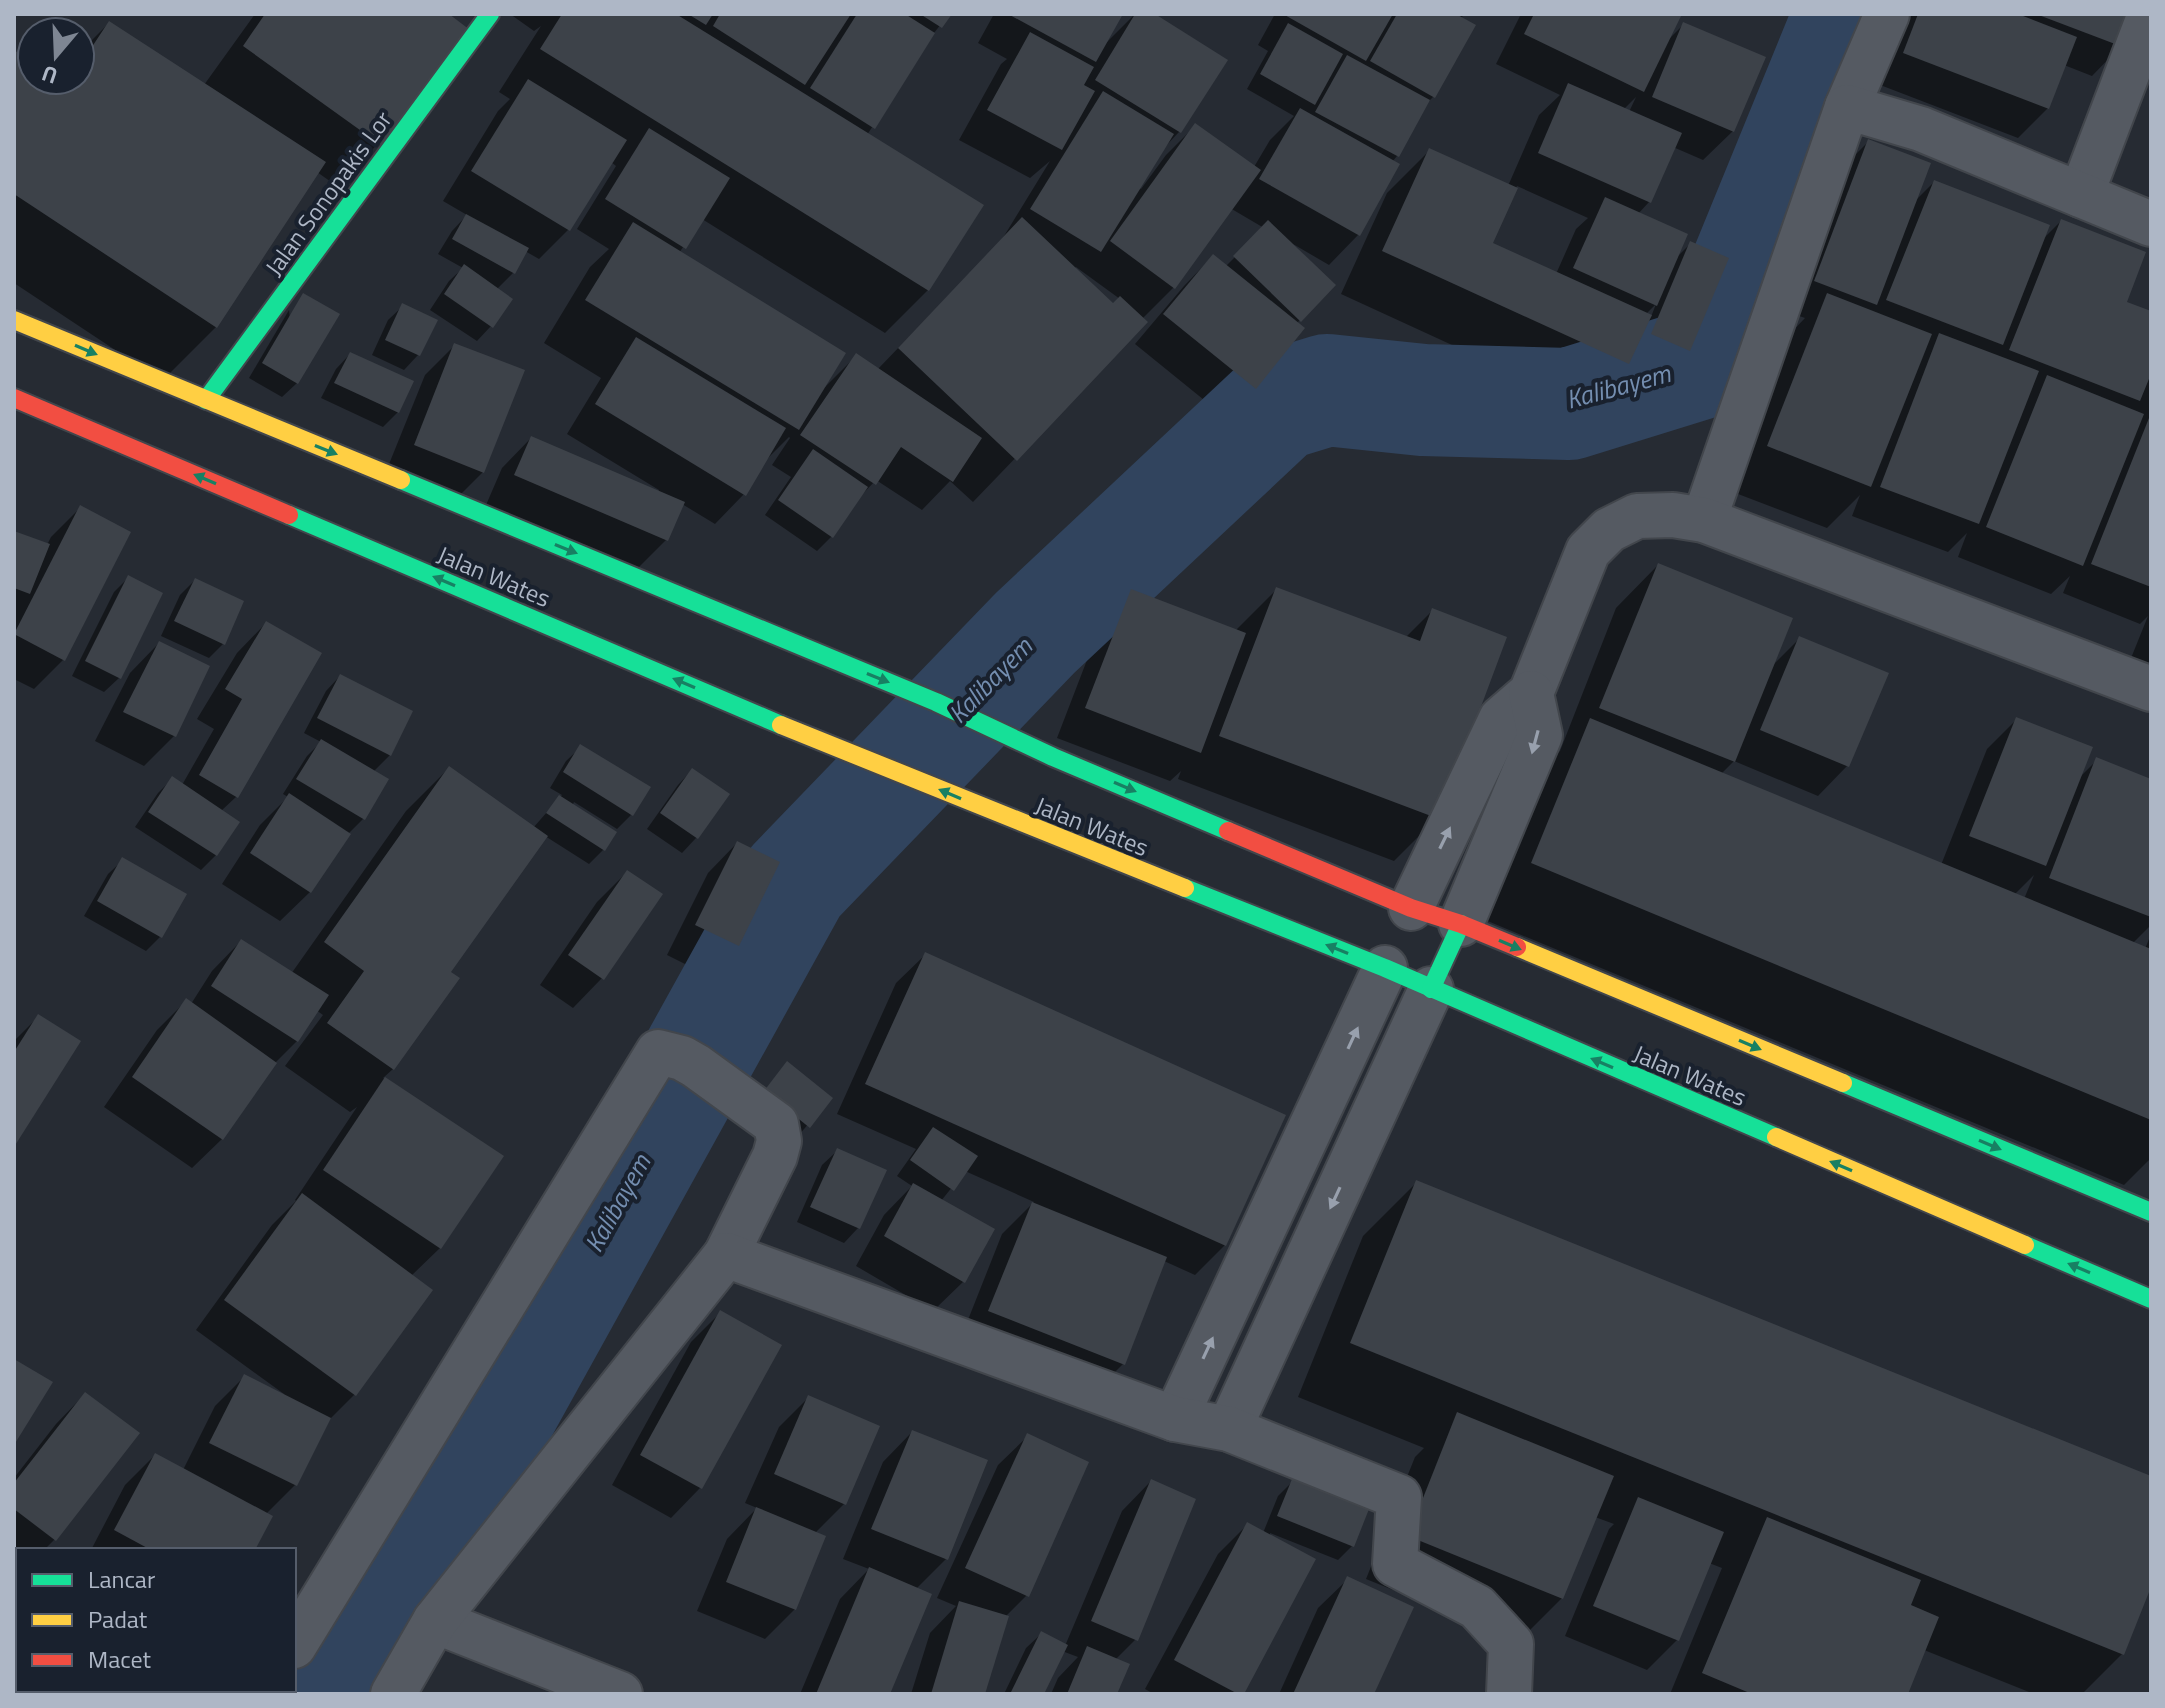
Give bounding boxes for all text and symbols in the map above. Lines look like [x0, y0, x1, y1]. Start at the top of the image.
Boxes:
north arrow [16, 16, 96, 96]
text: U [37, 56, 62, 93]
street label: Jalan Sonopakis Lor [256, 103, 400, 283]
one-way arrow [74, 344, 98, 357]
water label: Kalibayem [1561, 353, 1675, 419]
one-way arrow [314, 444, 338, 457]
one-way arrow [193, 473, 217, 486]
street label: Jalan Wates [432, 536, 556, 616]
one-way arrow [554, 543, 578, 556]
one-way arrow [433, 575, 456, 588]
water label: Kalibayem [939, 628, 1042, 732]
one-way arrow [866, 672, 890, 685]
one-way arrow [672, 677, 695, 690]
one-way arrow [1528, 730, 1540, 755]
one-way arrow [1113, 780, 1137, 793]
street label: Jalan Wates [1030, 787, 1154, 865]
one-way arrow [938, 788, 962, 801]
one-way arrow [1438, 826, 1452, 849]
one-way arrow [1498, 938, 1522, 951]
one-way arrow [1325, 942, 1349, 955]
one-way arrow [1346, 1026, 1360, 1049]
street label: Jalan Wates [1628, 1035, 1752, 1115]
one-way arrow [1738, 1038, 1762, 1051]
one-way arrow [1590, 1056, 1614, 1069]
one-way arrow [1978, 1138, 2002, 1151]
water label: Kalibayem [574, 1146, 660, 1259]
one-way arrow [1829, 1159, 1852, 1172]
one-way arrow [1328, 1186, 1342, 1210]
one-way arrow [2068, 1262, 2091, 1275]
one-way arrow [1201, 1336, 1215, 1360]
legend [16, 1548, 296, 1692]
text: Lancar [88, 1561, 155, 1597]
text: Padat [88, 1601, 148, 1637]
text: Macet [88, 1641, 152, 1677]

